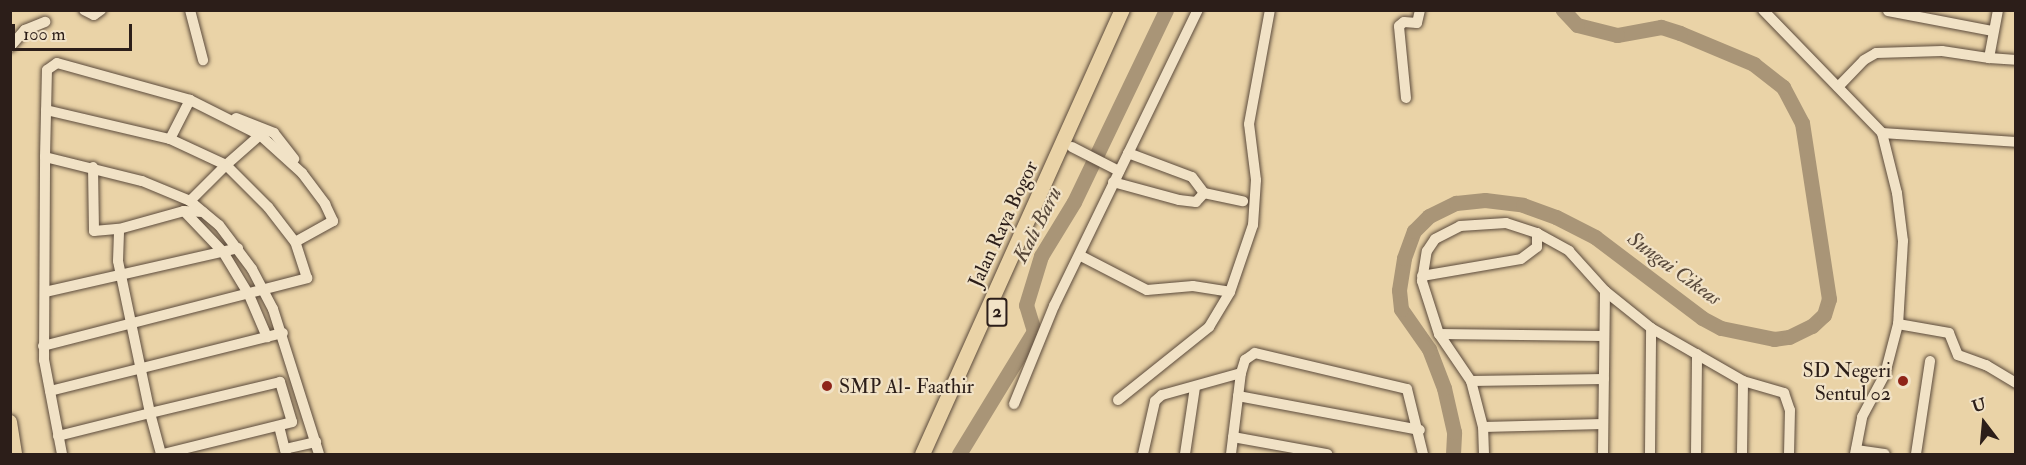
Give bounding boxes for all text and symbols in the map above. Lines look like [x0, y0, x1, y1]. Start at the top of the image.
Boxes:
scale bar [15, 12, 135, 50]
text: 100 m [23, 23, 66, 46]
street label: Jalan Raya Bogor [963, 157, 1043, 291]
water label: Kali Baru [1008, 183, 1068, 267]
water label: Sungai Cikeas [1622, 227, 1726, 311]
road number: 2 [985, 297, 1009, 327]
place label: SD Negeri Sentul 02 [1803, 358, 1891, 405]
place label: SMP Al- Faathir [839, 374, 974, 398]
marker: SD Negeri Sentul 02 [1896, 374, 1910, 388]
marker: SMP Al- Faathir [820, 379, 834, 393]
north arrow [1954, 393, 2014, 453]
text: U [1970, 394, 1988, 417]

